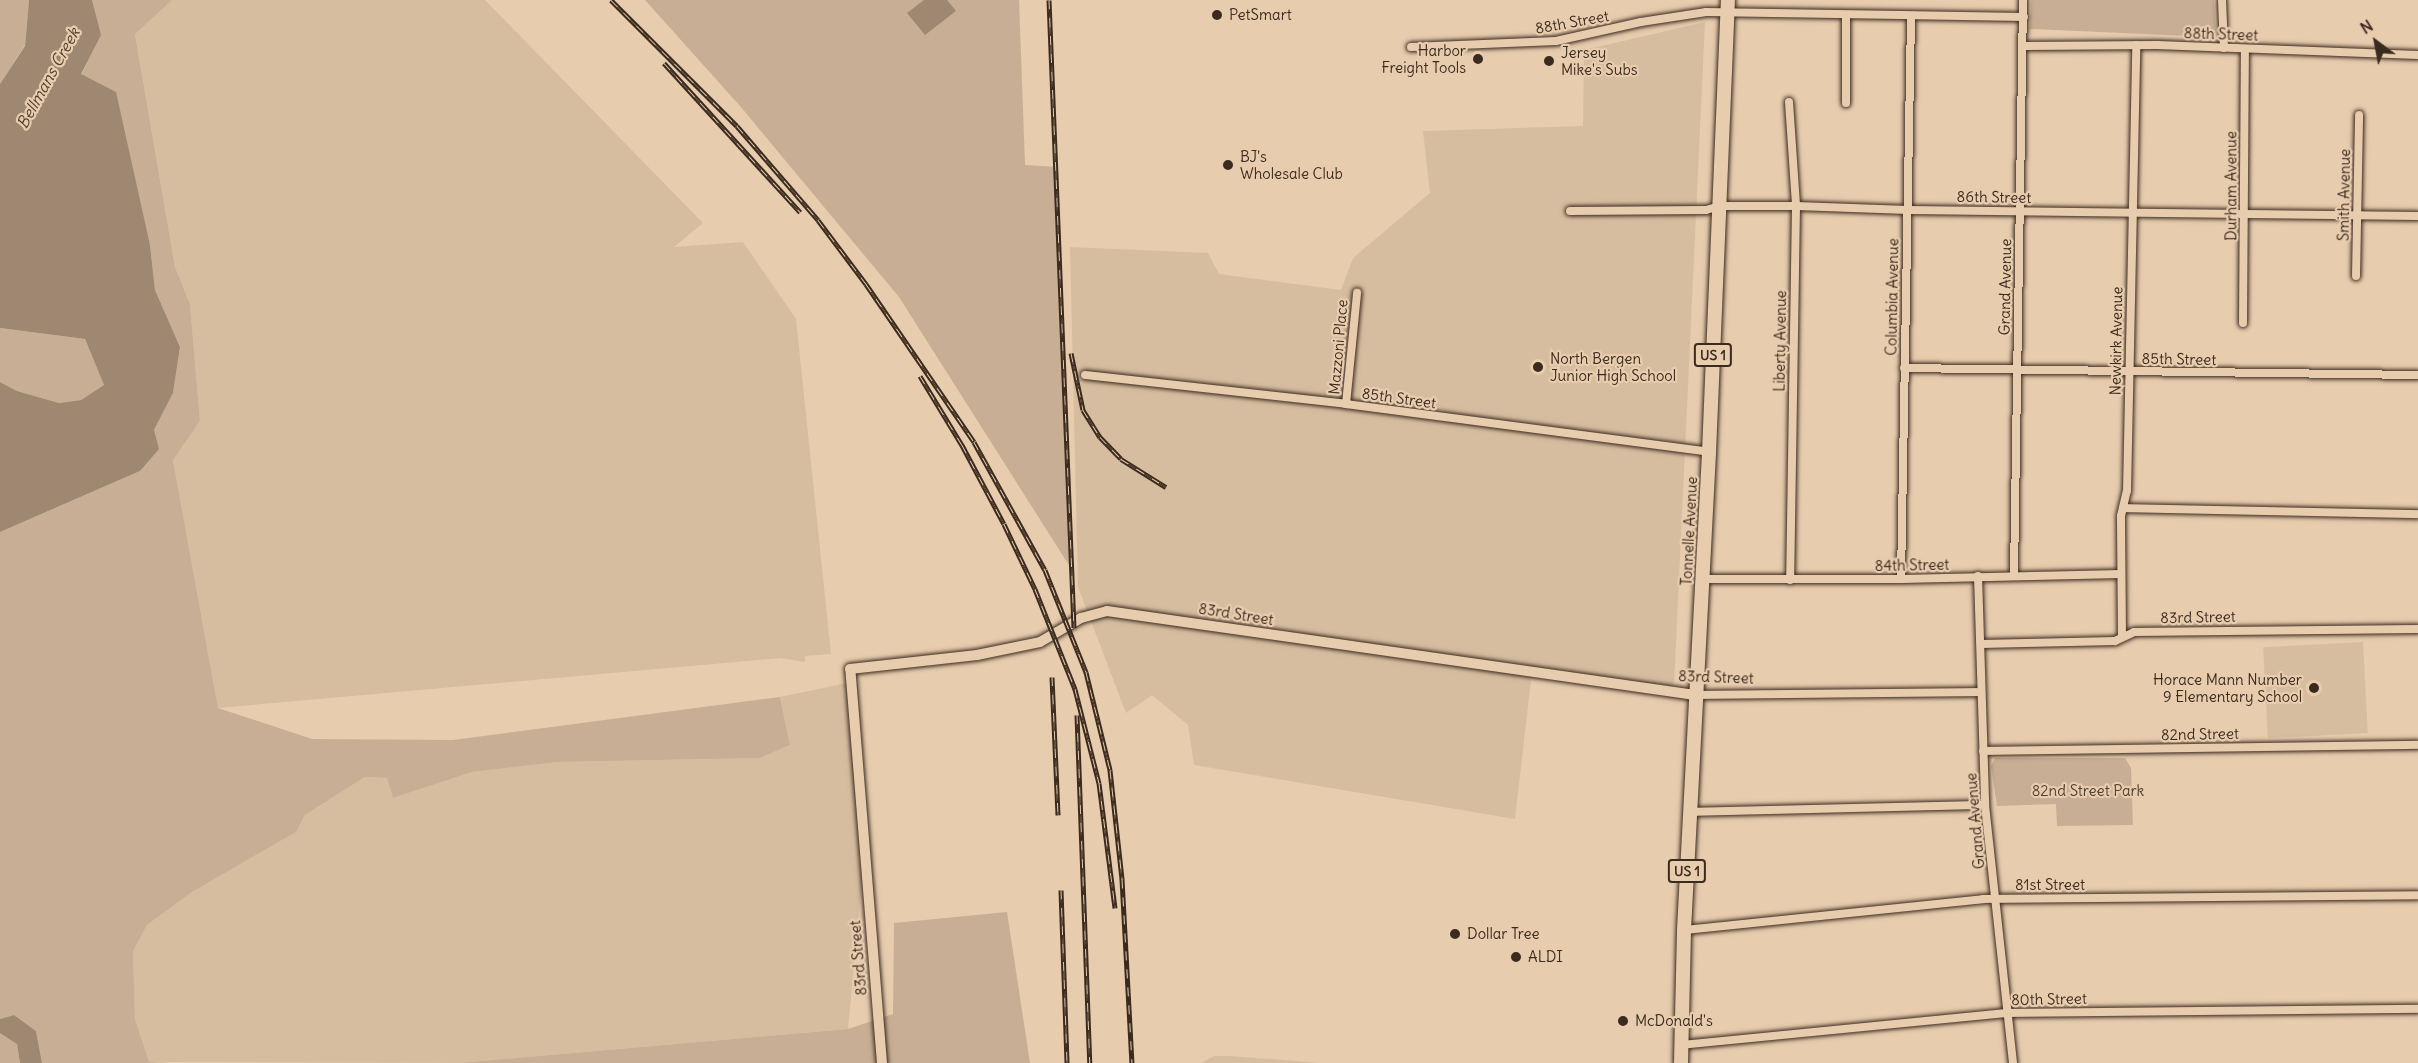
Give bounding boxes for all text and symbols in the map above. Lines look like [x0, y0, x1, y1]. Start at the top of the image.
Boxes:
place label: PetSmart [1229, 6, 1292, 24]
street label: 88th Street [1534, 7, 1610, 37]
marker: PetSmart [1210, 8, 1224, 22]
north arrow [2346, 12, 2406, 72]
text: N [2356, 15, 2376, 38]
street label: 88th Street [2183, 24, 2259, 44]
water label: Bellmans Creek [13, 25, 83, 131]
place label: Harbor Freight Tools [1382, 41, 1466, 76]
place label: Jersey Mike's Subs [1561, 43, 1638, 78]
marker: Harbor Freight Tools [1471, 52, 1485, 66]
marker: Jersey Mike's Subs [1542, 54, 1556, 68]
street label: Durham Avenue [2222, 131, 2240, 241]
place label: BJ's Wholesale Club [1240, 147, 1343, 182]
street label: Smith Avenue [2334, 149, 2354, 241]
marker: BJ's Wholesale Club [1221, 158, 1235, 172]
street label: 86th Street [1957, 187, 2031, 207]
street label: Columbia Avenue [1882, 238, 1902, 356]
street label: Grand Avenue [1995, 238, 2015, 336]
street label: Newkirk Avenue [2106, 286, 2126, 396]
street label: Liberty Avenue [1770, 290, 1790, 392]
street label: Mazzoni Place [1325, 299, 1351, 395]
road number: US 1 [1694, 344, 1732, 366]
place label: North Bergen Junior High School [1550, 349, 1676, 384]
street label: 85th Street [2142, 349, 2216, 369]
marker: North Bergen Junior High School [1531, 360, 1545, 374]
street label: 85th Street [1361, 384, 1437, 412]
street label: Tonnelle Avenue [1677, 476, 1701, 586]
street label: 84th Street [1875, 555, 1949, 575]
street label: 83rd Street [1197, 599, 1275, 629]
street label: 83rd Street [2160, 607, 2236, 627]
street label: 83rd Street [1678, 667, 1754, 687]
place label: Horace Mann Number 9 Elementary School [2153, 670, 2302, 705]
marker: Horace Mann Number 9 Elementary School [2307, 681, 2321, 695]
street label: 82nd Street [2161, 724, 2239, 744]
street label: Grand Avenue [1962, 772, 1988, 870]
park label: 82nd Street Park [2032, 782, 2144, 800]
road number: US 1 [1668, 860, 1706, 882]
street label: 81st Street [2015, 876, 2085, 894]
street label: 83rd Street [846, 920, 870, 996]
place label: Dollar Tree [1467, 925, 1540, 943]
marker: Dollar Tree [1448, 927, 1462, 941]
place label: ALDI [1528, 948, 1563, 966]
marker: ALDI [1509, 950, 1523, 964]
street label: 80th Street [2011, 989, 2087, 1009]
place label: McDonald's [1635, 1012, 1713, 1030]
marker: McDonald's [1616, 1014, 1630, 1028]

